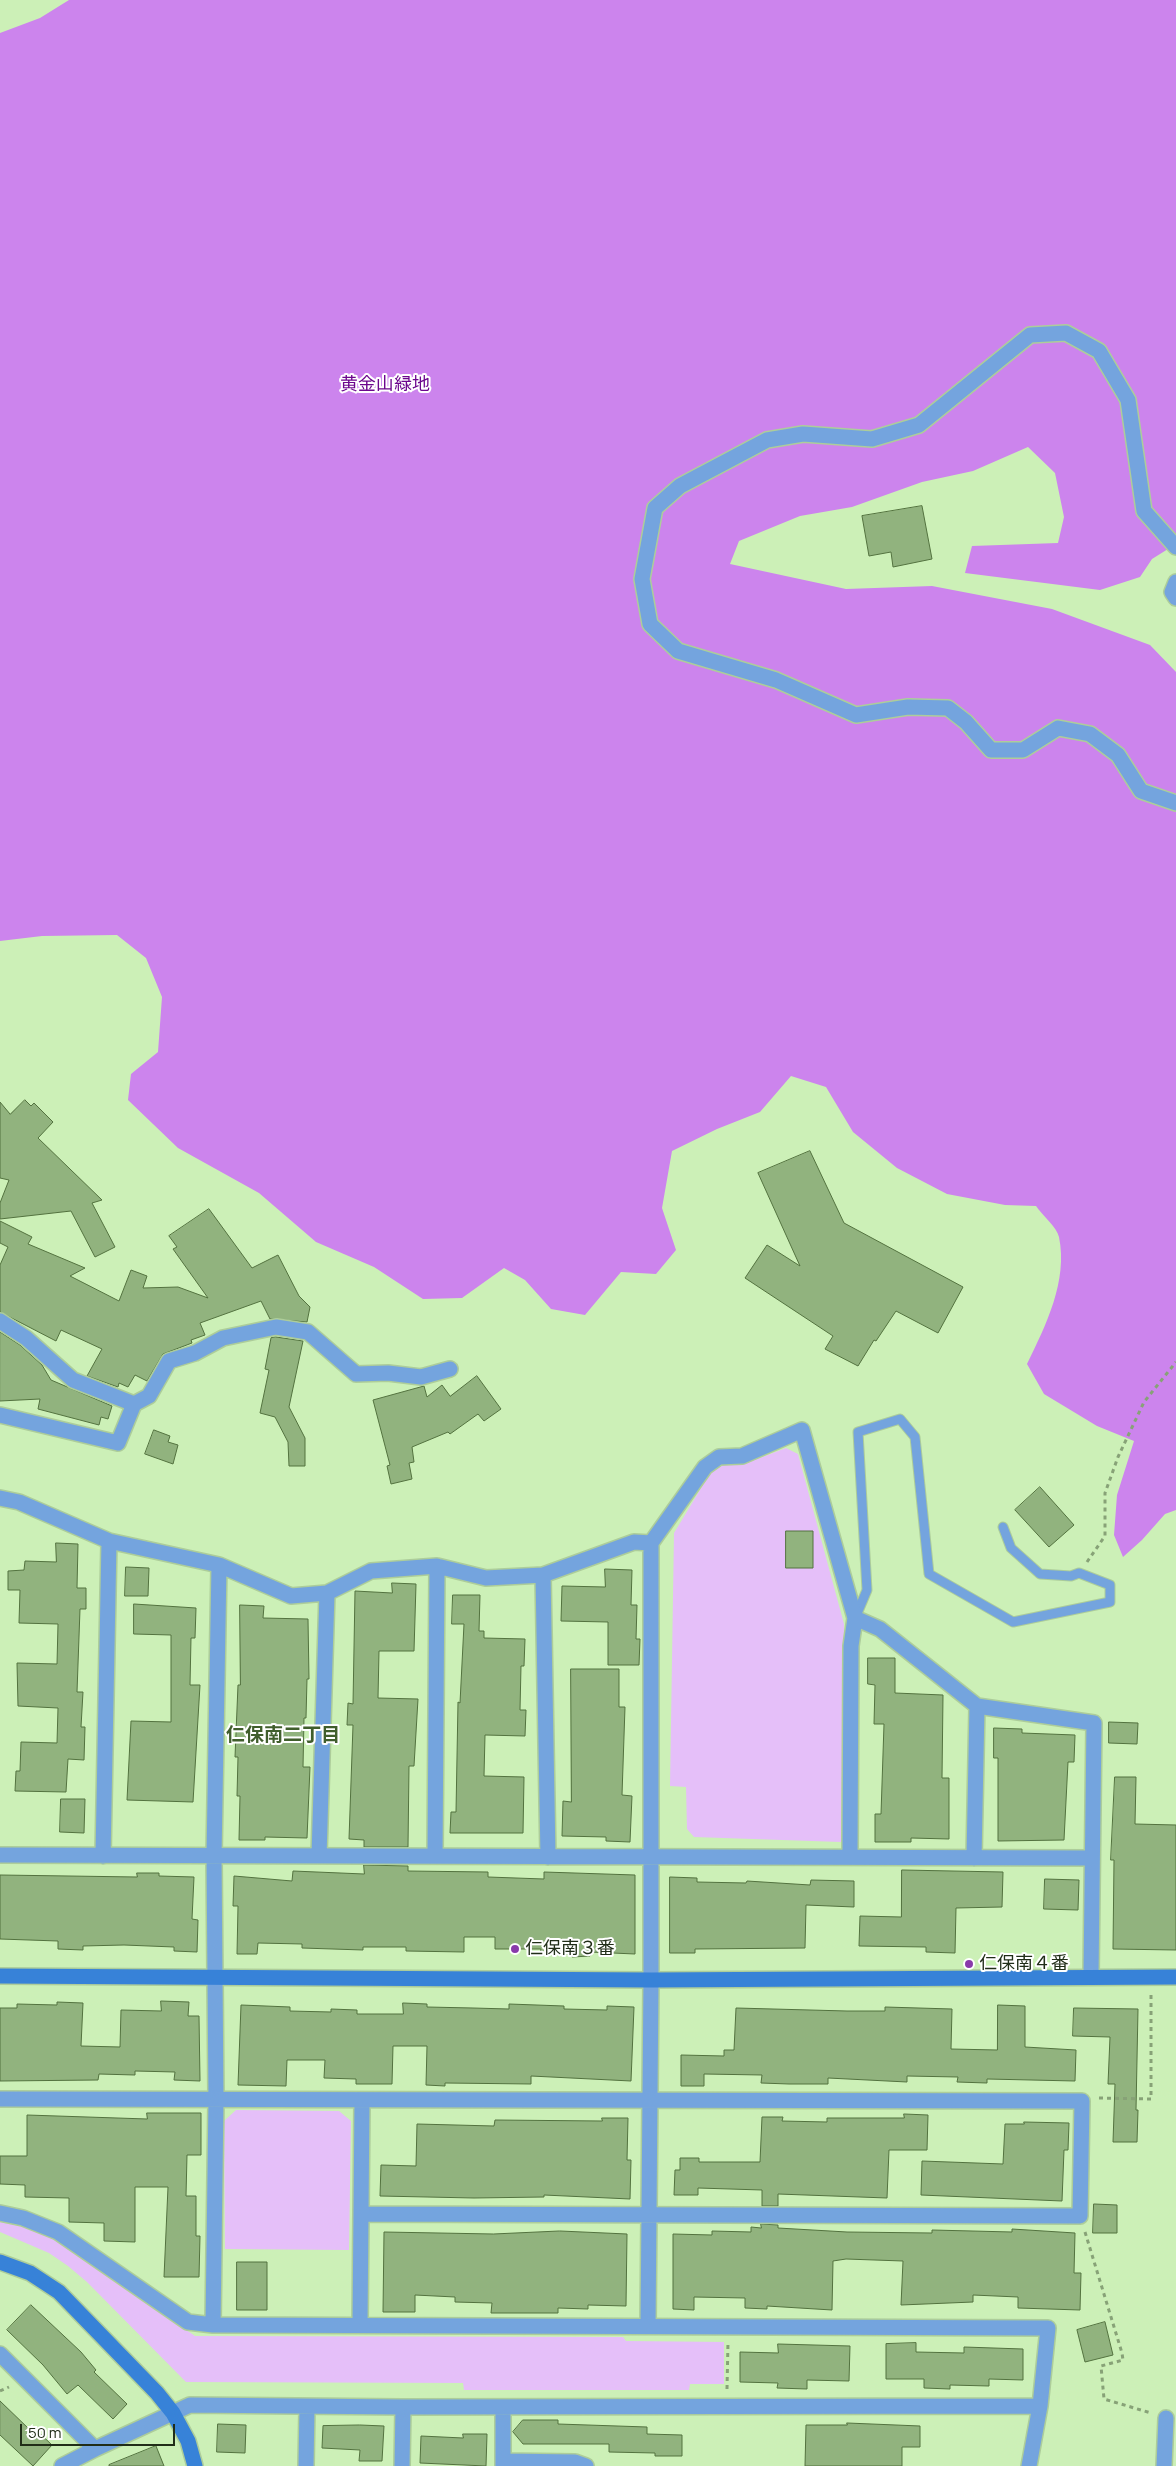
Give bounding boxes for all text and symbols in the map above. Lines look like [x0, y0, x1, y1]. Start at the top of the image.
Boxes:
park label: 黄金山緑地 [340, 374, 430, 396]
district label: 仁保南二丁目 [226, 1725, 340, 1747]
place label: 仁保南３番 [525, 1938, 615, 1960]
marker: 仁保南３番 [509, 1943, 521, 1955]
place label: 仁保南４番 [979, 1953, 1069, 1975]
marker: 仁保南４番 [963, 1958, 975, 1970]
scale bar [22, 2414, 178, 2446]
text: 50 m [28, 2422, 62, 2443]

